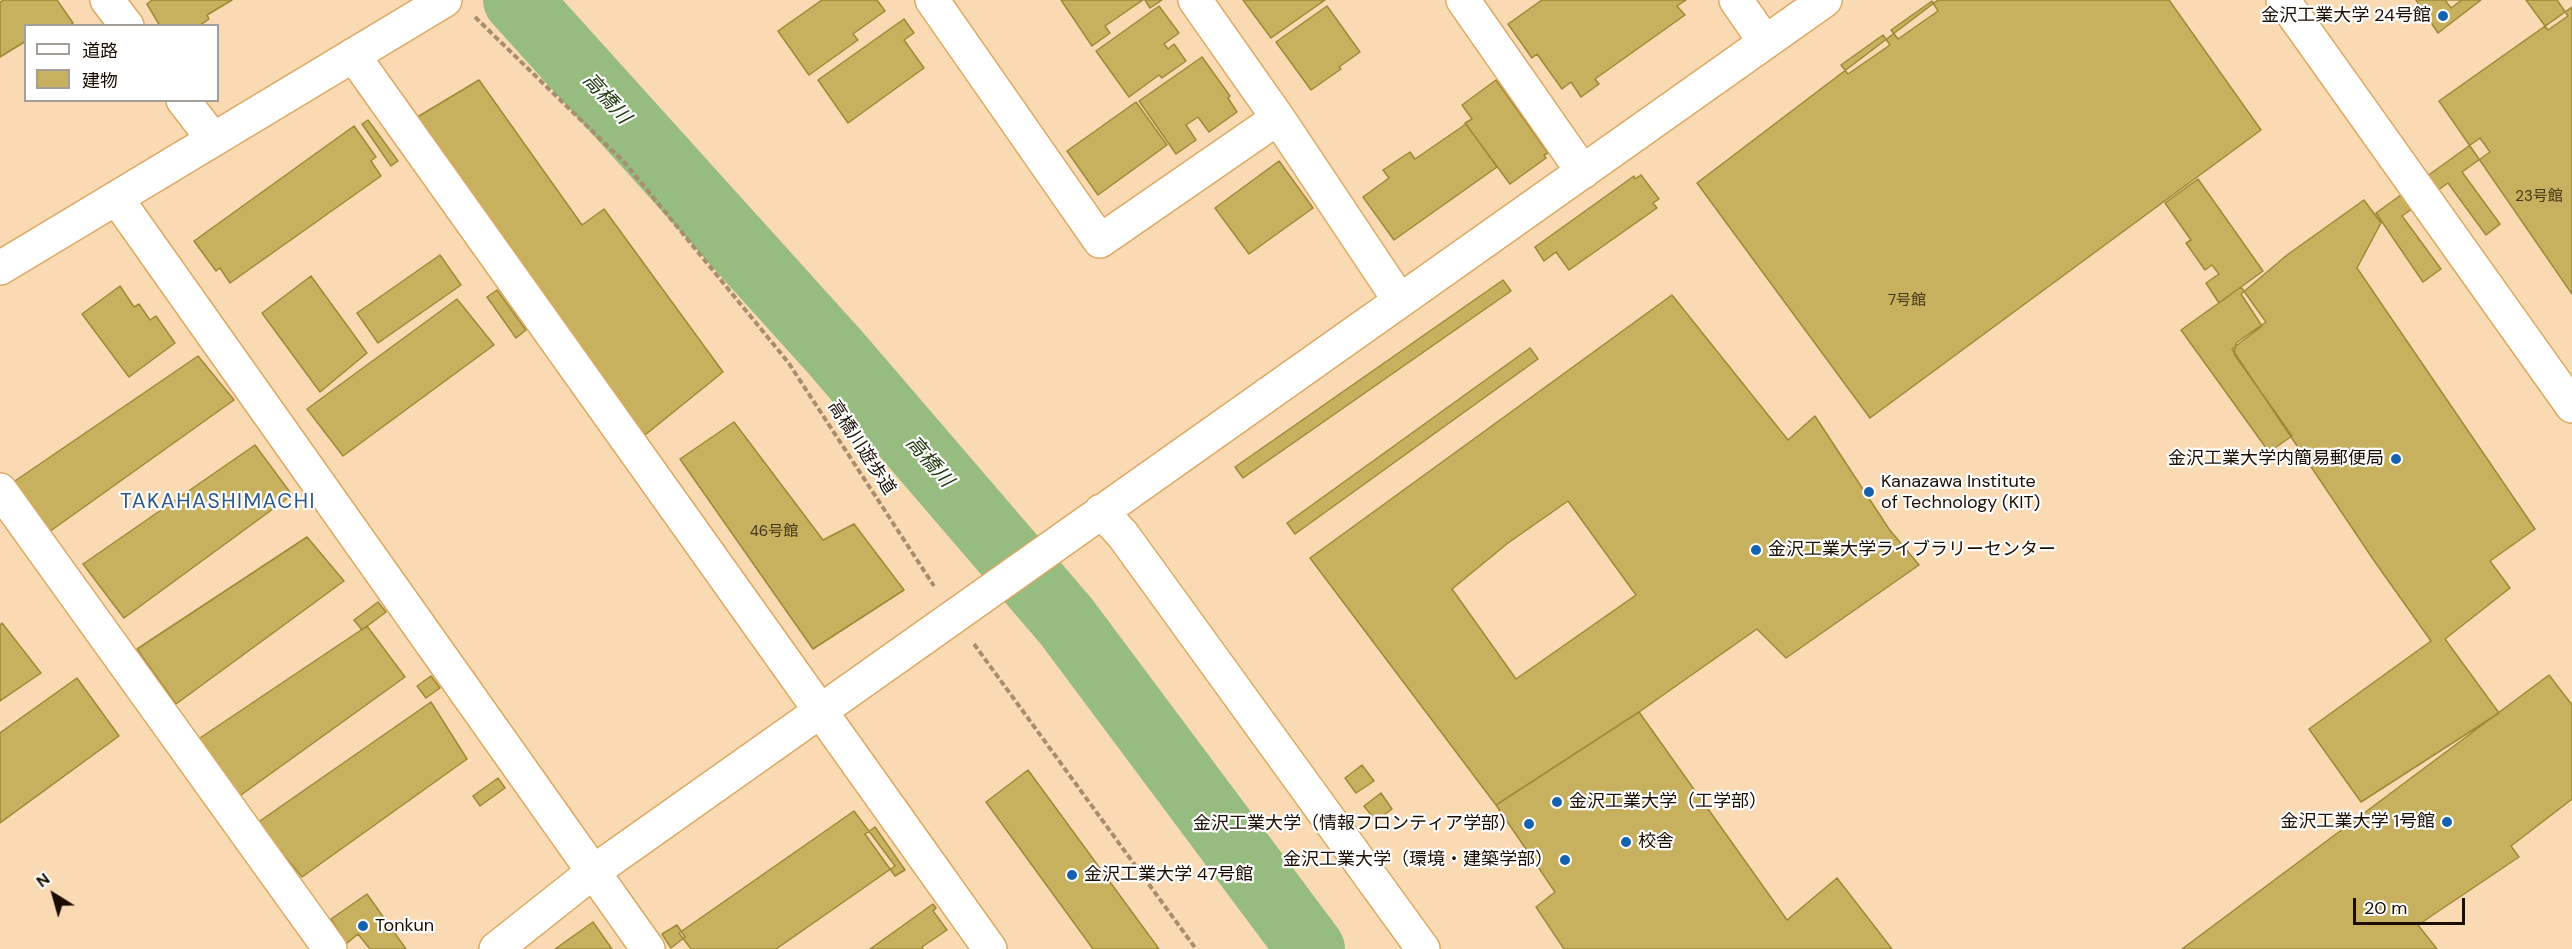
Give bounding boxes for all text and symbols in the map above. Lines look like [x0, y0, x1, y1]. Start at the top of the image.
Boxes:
place label: 金沢工業大学 24号館 [2261, 5, 2431, 27]
marker: 金沢工業大学 24号館 [2436, 9, 2450, 23]
legend [24, 24, 219, 102]
text: 道路 [82, 39, 118, 63]
text: 建物 [82, 69, 118, 93]
water label: 高橋川 [577, 69, 635, 129]
house number: 23号館 [2515, 188, 2563, 206]
house number: 7号館 [1888, 292, 1926, 310]
street label: 高橋川遊歩道 [823, 397, 899, 499]
water label: 高橋川 [900, 431, 958, 493]
place label: 金沢工業大学内簡易郵便局 [2168, 448, 2384, 470]
marker: 金沢工業大学内簡易郵便局 [2389, 452, 2403, 466]
place label: Kanazawa Institute of Technology (KIT) [1881, 471, 2040, 514]
marker: Kanazawa Institute of Technology (KIT) [1862, 485, 1876, 499]
district label: TAKAHASHIMACHI [120, 489, 316, 515]
house number: 46号館 [750, 523, 798, 541]
place label: 金沢工業大学ライブラリーセンター [1768, 539, 2056, 561]
marker: 金沢工業大学ライブラリーセンター [1749, 543, 1763, 557]
place label: 金沢工業大学（工学部） [1569, 791, 1767, 813]
marker: 金沢工業大学（工学部） [1550, 795, 1564, 809]
place label: 金沢工業大学 1号館 [2281, 811, 2435, 833]
place label: 金沢工業大学（情報フロンティア学部） [1193, 813, 1517, 835]
marker: 金沢工業大学 1号館 [2440, 815, 2454, 829]
marker: 金沢工業大学（情報フロンティア学部） [1522, 817, 1536, 831]
place label: 校舎 [1638, 831, 1674, 853]
marker: 校舎 [1619, 835, 1633, 849]
place label: 金沢工業大学（環境・建築学部） [1283, 849, 1553, 871]
marker: 金沢工業大学（環境・建築学部） [1558, 853, 1572, 867]
place label: 金沢工業大学 47号館 [1084, 864, 1253, 886]
north arrow [24, 865, 84, 925]
text: N [32, 868, 54, 892]
marker: 金沢工業大学 47号館 [1065, 868, 1079, 882]
scale bar [2356, 886, 2468, 924]
text: 20 m [2364, 896, 2407, 920]
place label: Tonkun [375, 915, 434, 937]
marker: Tonkun [356, 919, 370, 933]

